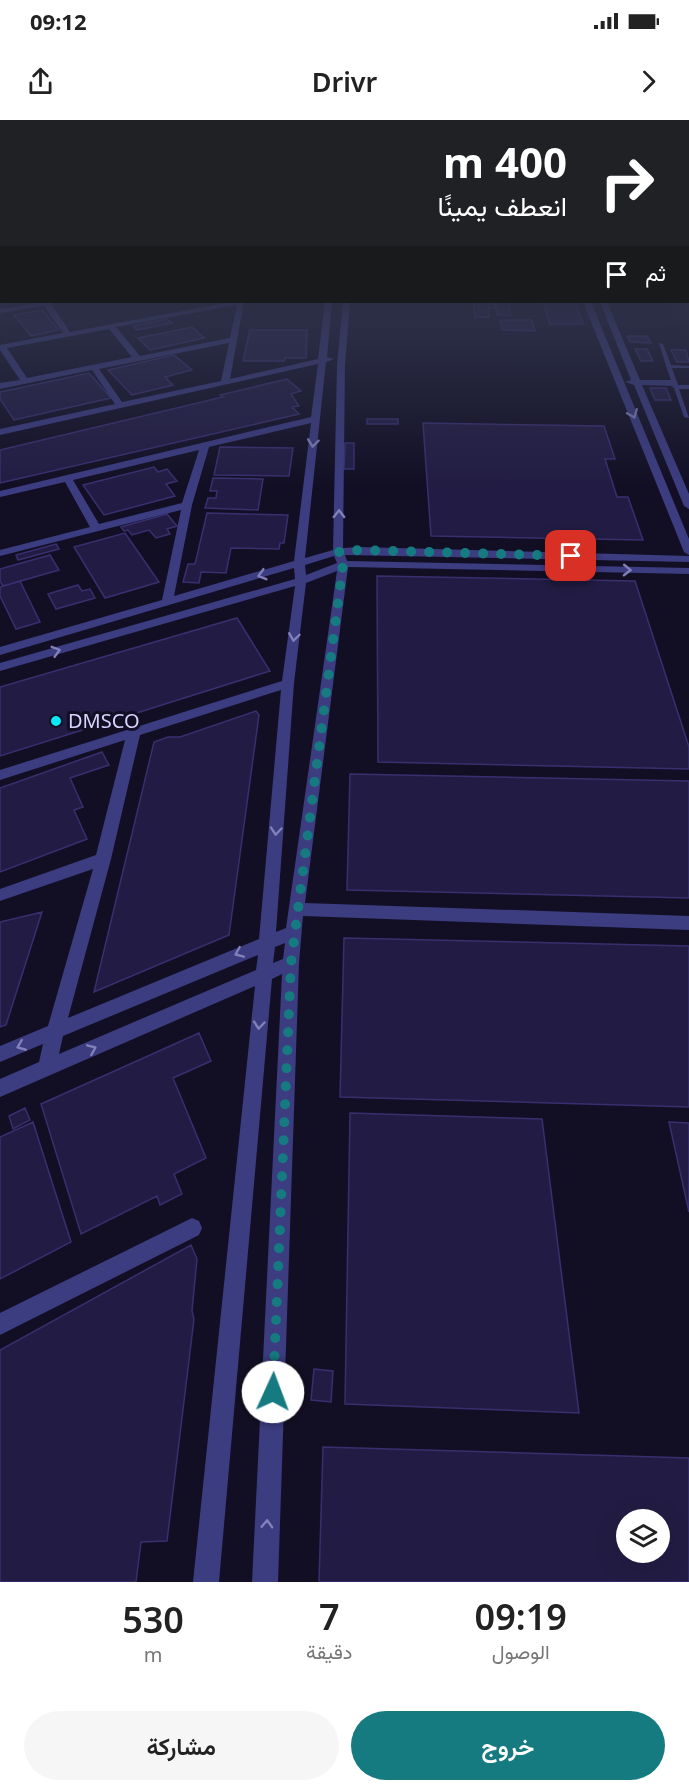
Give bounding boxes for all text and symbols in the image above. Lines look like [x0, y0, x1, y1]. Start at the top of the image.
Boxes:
text: 09:12 [30, 6, 87, 36]
text: Drivr [312, 63, 377, 100]
icon: share [24, 65, 57, 98]
icon: forward [632, 65, 665, 98]
text: 400 m [443, 133, 567, 190]
icon: right [588, 144, 666, 222]
text: انعطف يمينًا [437, 187, 567, 224]
text: ثم [645, 257, 666, 287]
icon: arrive [600, 258, 633, 291]
one-way arrow [626, 408, 638, 419]
one-way arrow [307, 439, 319, 448]
one-way arrow [333, 510, 345, 519]
pin [545, 530, 596, 581]
icon: arrive [554, 539, 587, 572]
one-way arrow [623, 563, 632, 576]
one-way arrow [257, 568, 268, 580]
one-way arrow [288, 632, 300, 641]
one-way arrow [50, 646, 61, 658]
place label: DMSCO [68, 707, 140, 734]
marker: DMSCO [49, 714, 63, 728]
one-way arrow [269, 826, 282, 835]
one-way arrow [235, 946, 246, 958]
one-way arrow [253, 1020, 266, 1030]
one-way arrow [16, 1039, 27, 1051]
one-way arrow [86, 1044, 97, 1056]
position arrow [241, 1360, 305, 1424]
map controls [616, 1509, 670, 1563]
button: layers [616, 1509, 670, 1563]
one-way arrow [261, 1519, 274, 1528]
text: 7 [319, 1592, 340, 1641]
text: 09:19 [475, 1592, 567, 1641]
text: 530 [122, 1595, 184, 1644]
text: دقيقة [306, 1638, 352, 1665]
text: الوصول [492, 1638, 550, 1665]
text: m [144, 1641, 162, 1668]
button: مشاركة [24, 1711, 339, 1780]
button: خروج [351, 1711, 665, 1780]

